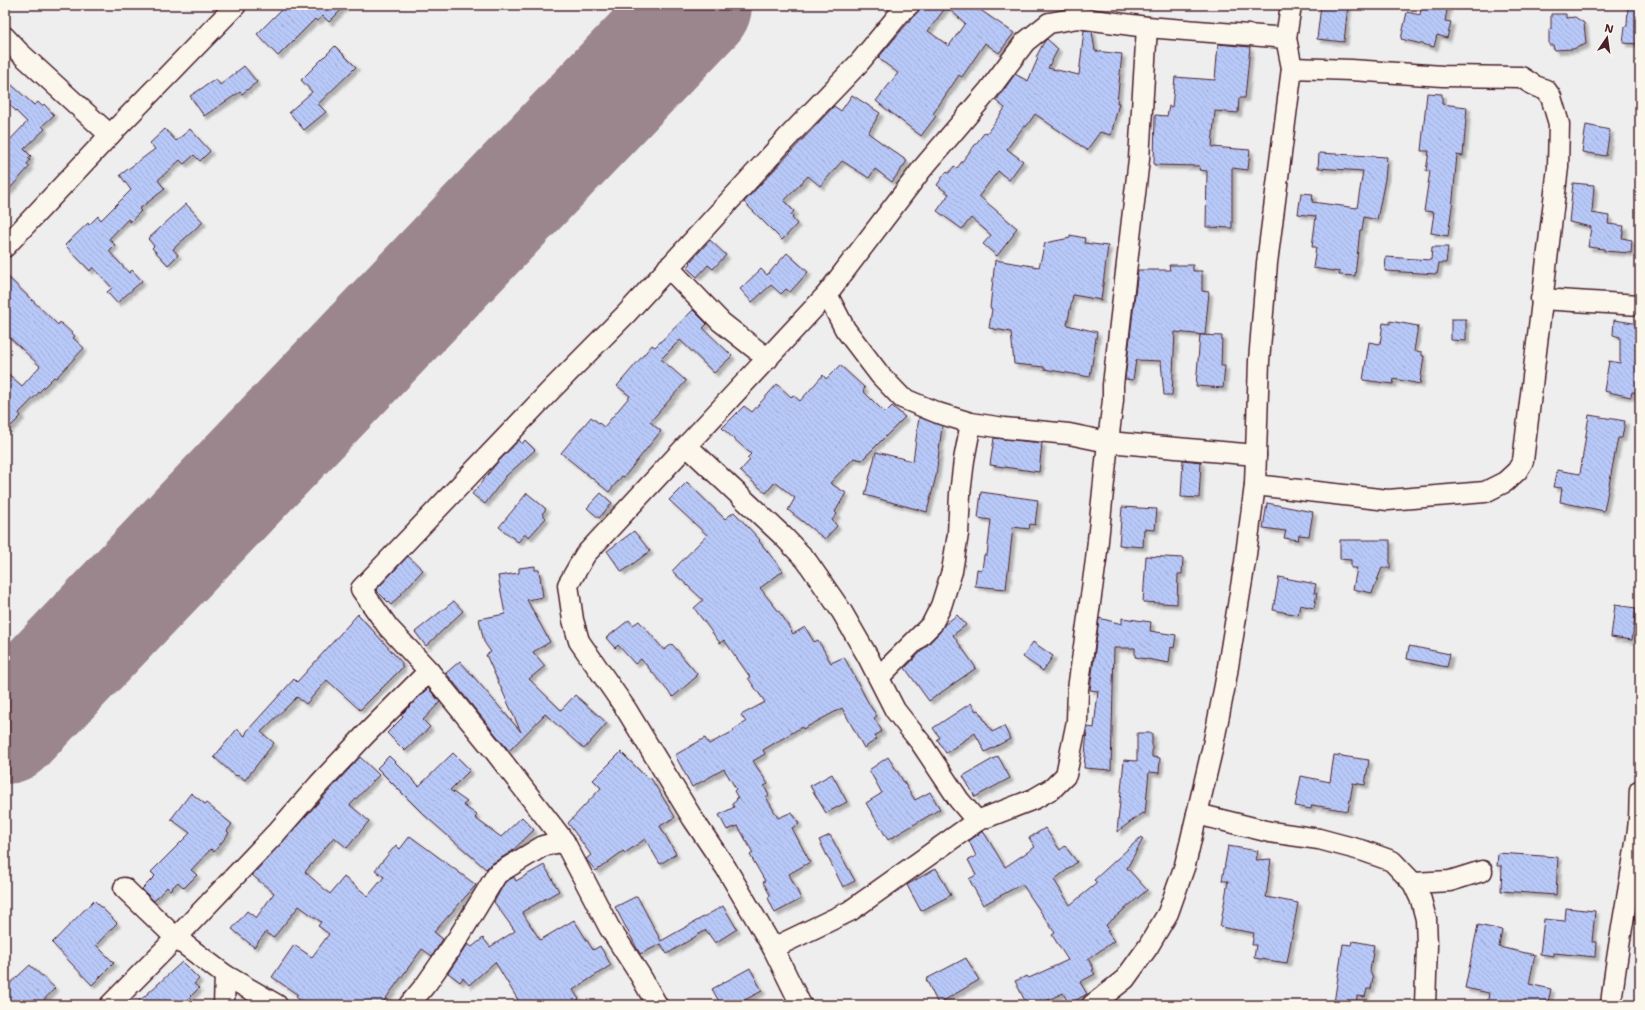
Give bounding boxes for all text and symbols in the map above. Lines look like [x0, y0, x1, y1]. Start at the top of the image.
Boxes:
north arrow [1587, 18, 1627, 58]
text: N [1603, 20, 1615, 37]

